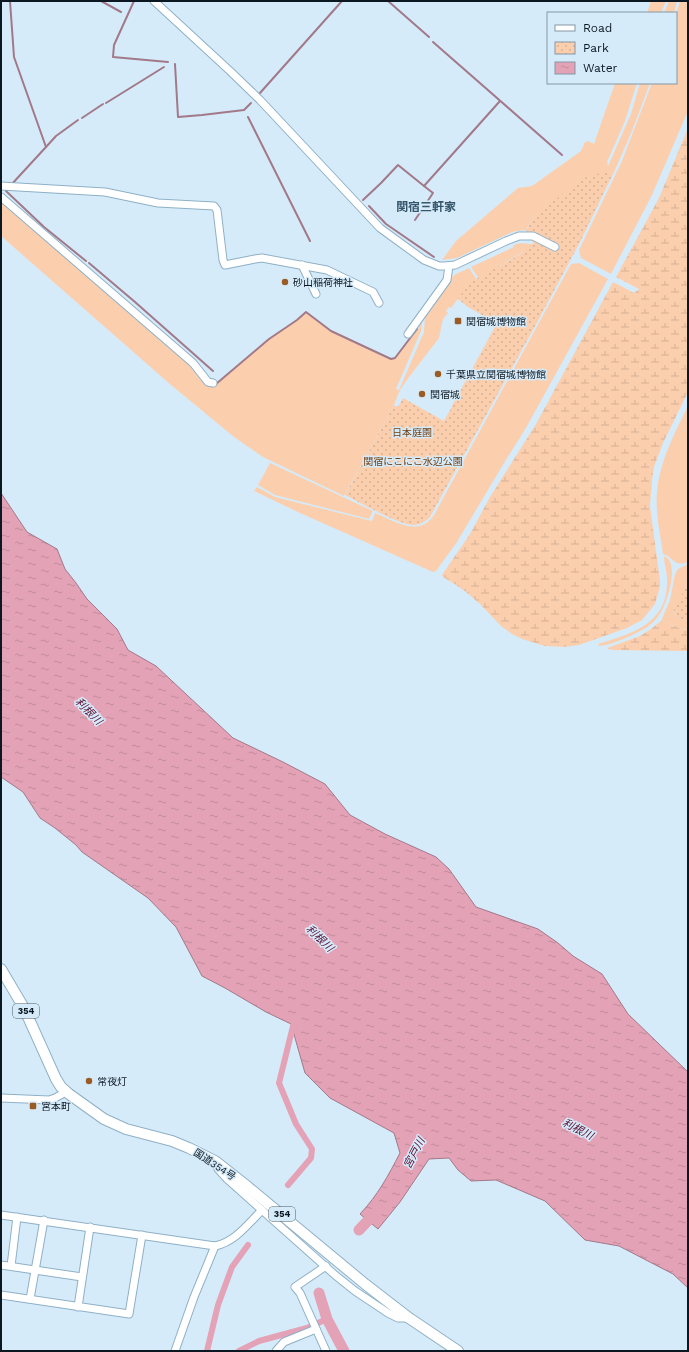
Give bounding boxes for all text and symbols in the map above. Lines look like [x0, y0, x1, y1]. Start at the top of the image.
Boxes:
legend [547, 12, 677, 84]
text: Road [583, 21, 612, 35]
text: Park [583, 41, 609, 55]
text: Water [583, 61, 618, 75]
district label: 関宿三軒家 [396, 200, 456, 214]
marker: 砂山稲荷神社 [280, 277, 290, 287]
place label: 砂山稲荷神社 [293, 277, 353, 288]
marker: 関宿城博物館 [453, 316, 463, 326]
place label: 関宿城博物館 [466, 316, 526, 327]
marker: 千葉県立関宿城博物館 [433, 369, 443, 379]
place label: 千葉県立関宿城博物館 [446, 369, 546, 380]
marker: 関宿城 [417, 389, 427, 399]
place label: 関宿城 [430, 389, 460, 400]
park label: 日本庭園 [392, 427, 432, 438]
park label: 関宿にこにこ水辺公園 [363, 456, 463, 467]
water label: 利根川 [72, 695, 106, 728]
water label: 利根川 [303, 922, 337, 955]
road number: 354 [13, 1004, 39, 1018]
marker: 常夜灯 [84, 1076, 94, 1086]
place label: 常夜灯 [97, 1076, 127, 1087]
marker: 宮本町 [28, 1101, 38, 1111]
place label: 宮本町 [41, 1101, 71, 1112]
water label: 利根川 [560, 1116, 596, 1143]
water label: 宮戸川 [401, 1135, 428, 1171]
street label: 国道354号 [192, 1147, 238, 1182]
road number: 354 [269, 1207, 295, 1221]

